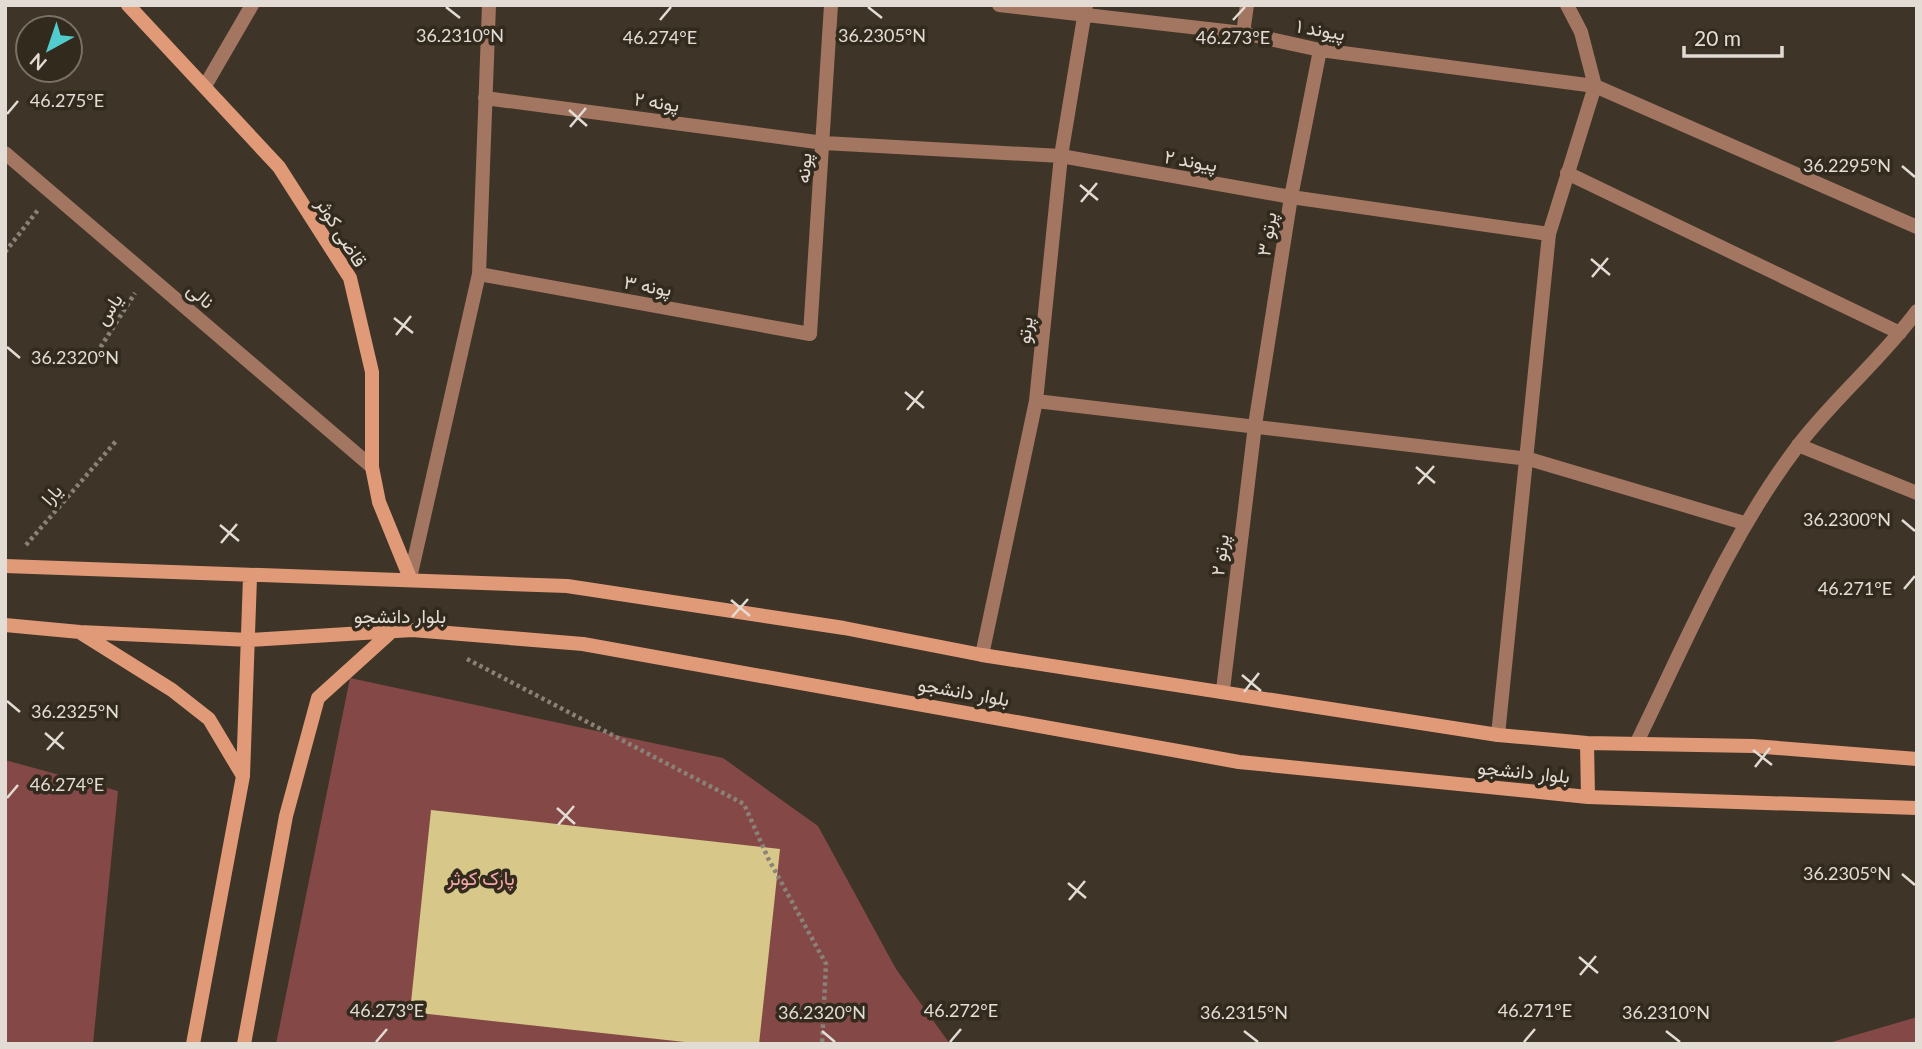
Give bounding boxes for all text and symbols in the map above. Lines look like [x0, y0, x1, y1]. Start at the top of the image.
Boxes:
street label: پیوند ۱ [1294, 13, 1347, 48]
north arrow [14, 14, 84, 84]
scale bar [1684, 14, 1782, 58]
text: 36.2310°N [416, 24, 504, 46]
text: 36.2305°N [838, 24, 926, 46]
text: 20 m [1694, 25, 1741, 50]
text: 46.274°E [623, 26, 697, 48]
text: 46.273°E [1196, 26, 1270, 48]
text: N [25, 49, 51, 76]
street label: پونه ۲ [632, 86, 681, 119]
text: 46.275°E [30, 89, 104, 111]
street label: پیوند ۲ [1162, 144, 1219, 179]
street label: پونه [790, 152, 819, 184]
text: 36.2295°N [1803, 154, 1891, 176]
street label: قاضی کوثر [311, 192, 372, 271]
street label: پرتو ۳ [1251, 210, 1284, 258]
street label: پونه ۳ [622, 270, 674, 303]
street label: نالی [182, 277, 219, 314]
street label: یاس [89, 289, 128, 330]
street label: پرتو [1011, 315, 1040, 345]
text: 36.2320°N [31, 346, 119, 368]
street label: یارا [36, 479, 67, 510]
text: 36.2300°N [1803, 508, 1891, 530]
street label: پرتو ۲ [1205, 533, 1236, 577]
text: 46.271°E [1818, 577, 1892, 599]
street label: بلوار دانشجو [354, 604, 446, 628]
street label: بلوار دانشجو [916, 672, 1011, 711]
text: 36.2325°N [31, 700, 119, 722]
street label: بلوار دانشجو [1477, 755, 1571, 788]
text: 46.274°E [30, 773, 104, 795]
text: 36.2305°N [1803, 862, 1891, 884]
park label: پارک کوثر [446, 866, 515, 892]
text: 46.273°E [350, 999, 424, 1021]
text: 46.272°E [924, 999, 998, 1021]
text: 46.271°E [1498, 999, 1572, 1021]
text: 36.2320°N [778, 1001, 866, 1023]
text: 36.2315°N [1200, 1001, 1288, 1023]
text: 36.2310°N [1622, 1001, 1710, 1023]

